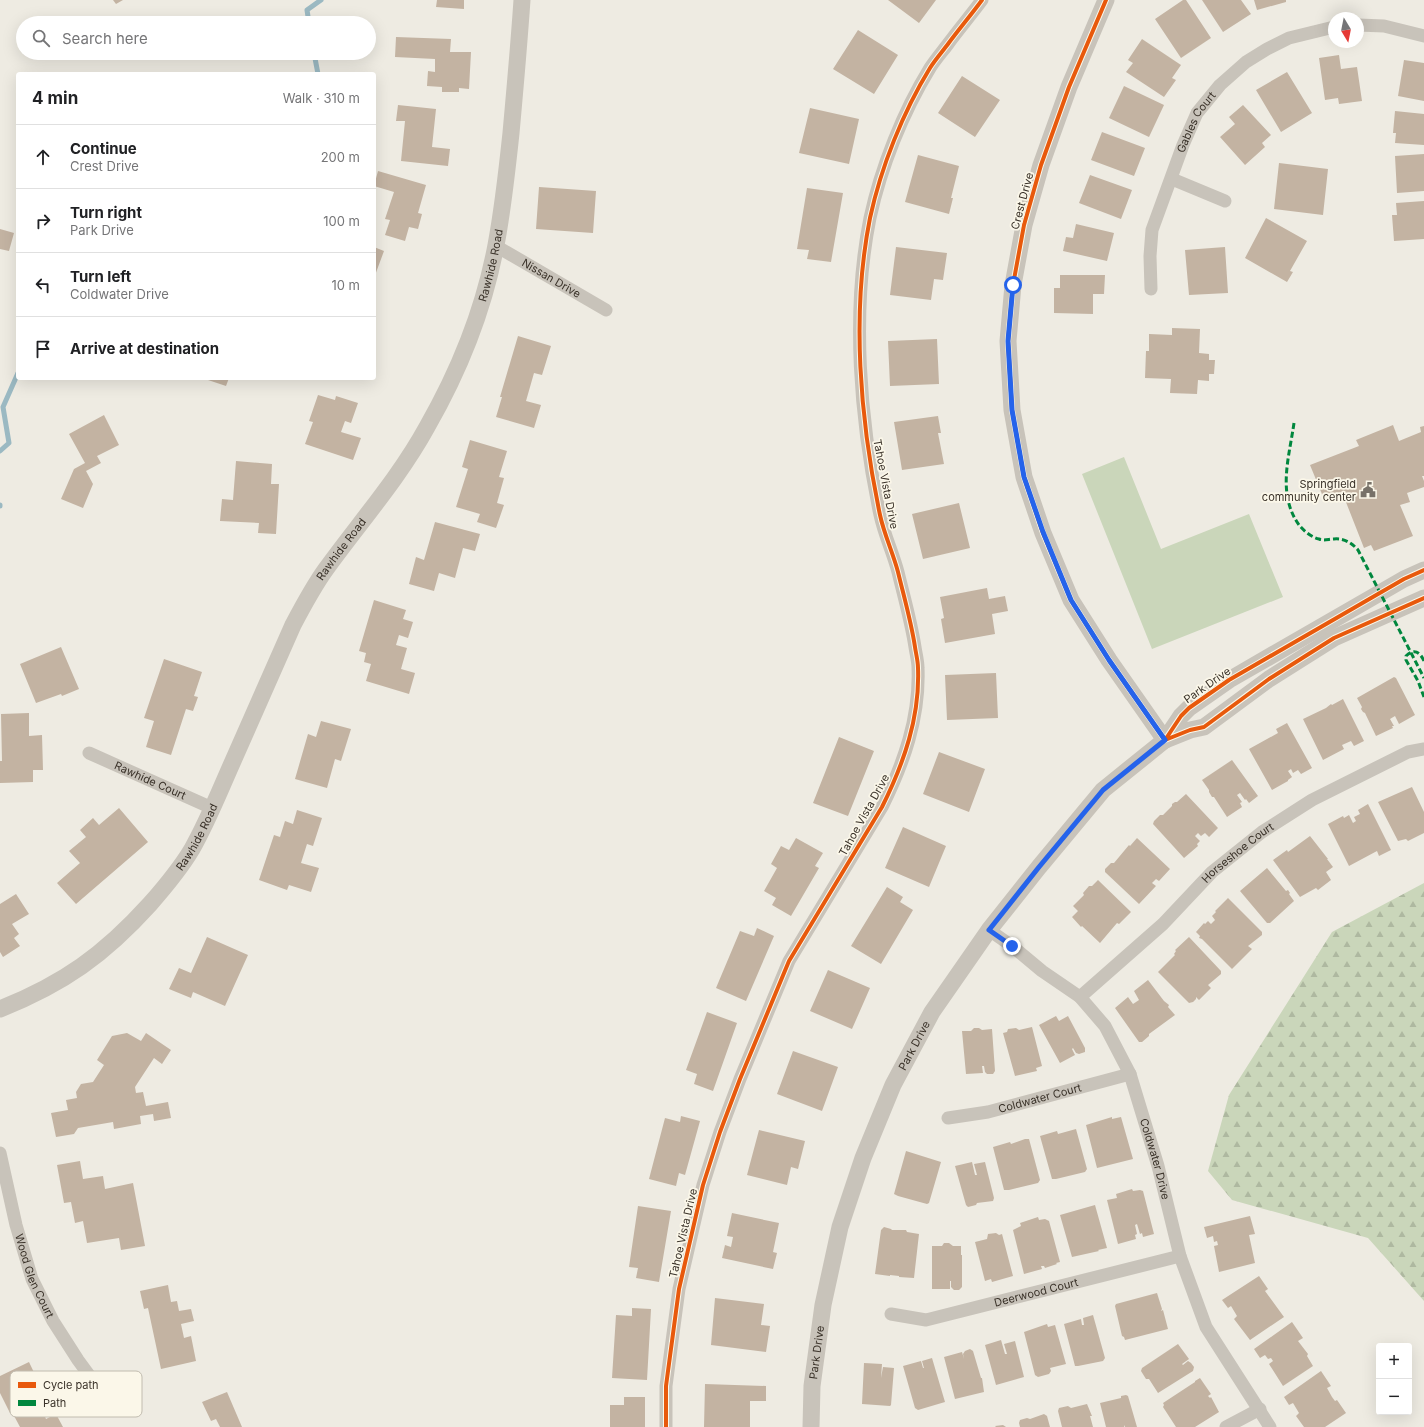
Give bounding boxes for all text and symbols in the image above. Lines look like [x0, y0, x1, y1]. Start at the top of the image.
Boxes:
north arrow [1328, 12, 1364, 48]
search box [16, 16, 376, 60]
icon: search [30, 27, 52, 49]
text: Search here [62, 29, 148, 48]
text: 4 min [32, 88, 78, 108]
street label: Gables Court [1174, 88, 1219, 155]
text: Walk · 310 m [283, 90, 360, 106]
text: Continue [70, 139, 137, 158]
icon: ahead [32, 146, 54, 168]
text: 200 m [321, 149, 360, 165]
text: Crest Drive [70, 158, 139, 174]
street label: Crest Drive [1008, 171, 1036, 231]
text: Turn right [70, 203, 142, 222]
icon: right [32, 210, 54, 232]
text: 100 m [323, 213, 360, 229]
text: Park Drive [70, 222, 134, 238]
street label: Rawhide Road [475, 228, 506, 303]
street label: Nissan Drive [519, 256, 583, 301]
text: Turn left [70, 267, 131, 286]
icon: left [32, 274, 54, 296]
route start [1004, 276, 1022, 294]
text: 10 m [331, 277, 360, 293]
text: Coldwater Drive [70, 286, 169, 302]
icon: arrive [32, 338, 54, 360]
text: Arrive at destination [70, 339, 219, 358]
street label: Tahoe Vista Drive [870, 438, 902, 530]
place label: Springfield community center [1262, 477, 1356, 504]
public building icon: Springfield community center [1359, 481, 1377, 499]
street label: Rawhide Road [313, 515, 369, 583]
street label: Park Drive [1181, 664, 1233, 706]
street label: Rawhide Court [112, 758, 188, 803]
street label: Tahoe Vista Drive [836, 772, 892, 858]
street label: Rawhide Road [173, 801, 220, 873]
street label: Horseshoe Court [1198, 819, 1277, 886]
route end [1003, 937, 1021, 955]
street label: Park Drive [895, 1018, 933, 1073]
street label: Coldwater Court [997, 1080, 1083, 1116]
street label: Coldwater Drive [1137, 1117, 1173, 1201]
street label: Tahoe Vista Drive [666, 1187, 700, 1279]
street label: Wood Glen Court [12, 1232, 57, 1321]
street label: Deerwood Court [993, 1275, 1080, 1310]
street label: Park Drive [806, 1325, 827, 1380]
map controls [1376, 1343, 1412, 1415]
button: + [1376, 1343, 1412, 1379]
legend [10, 1371, 142, 1417]
text: Cycle path [43, 1378, 99, 1392]
button: − [1376, 1379, 1412, 1415]
text: Path [43, 1396, 66, 1410]

